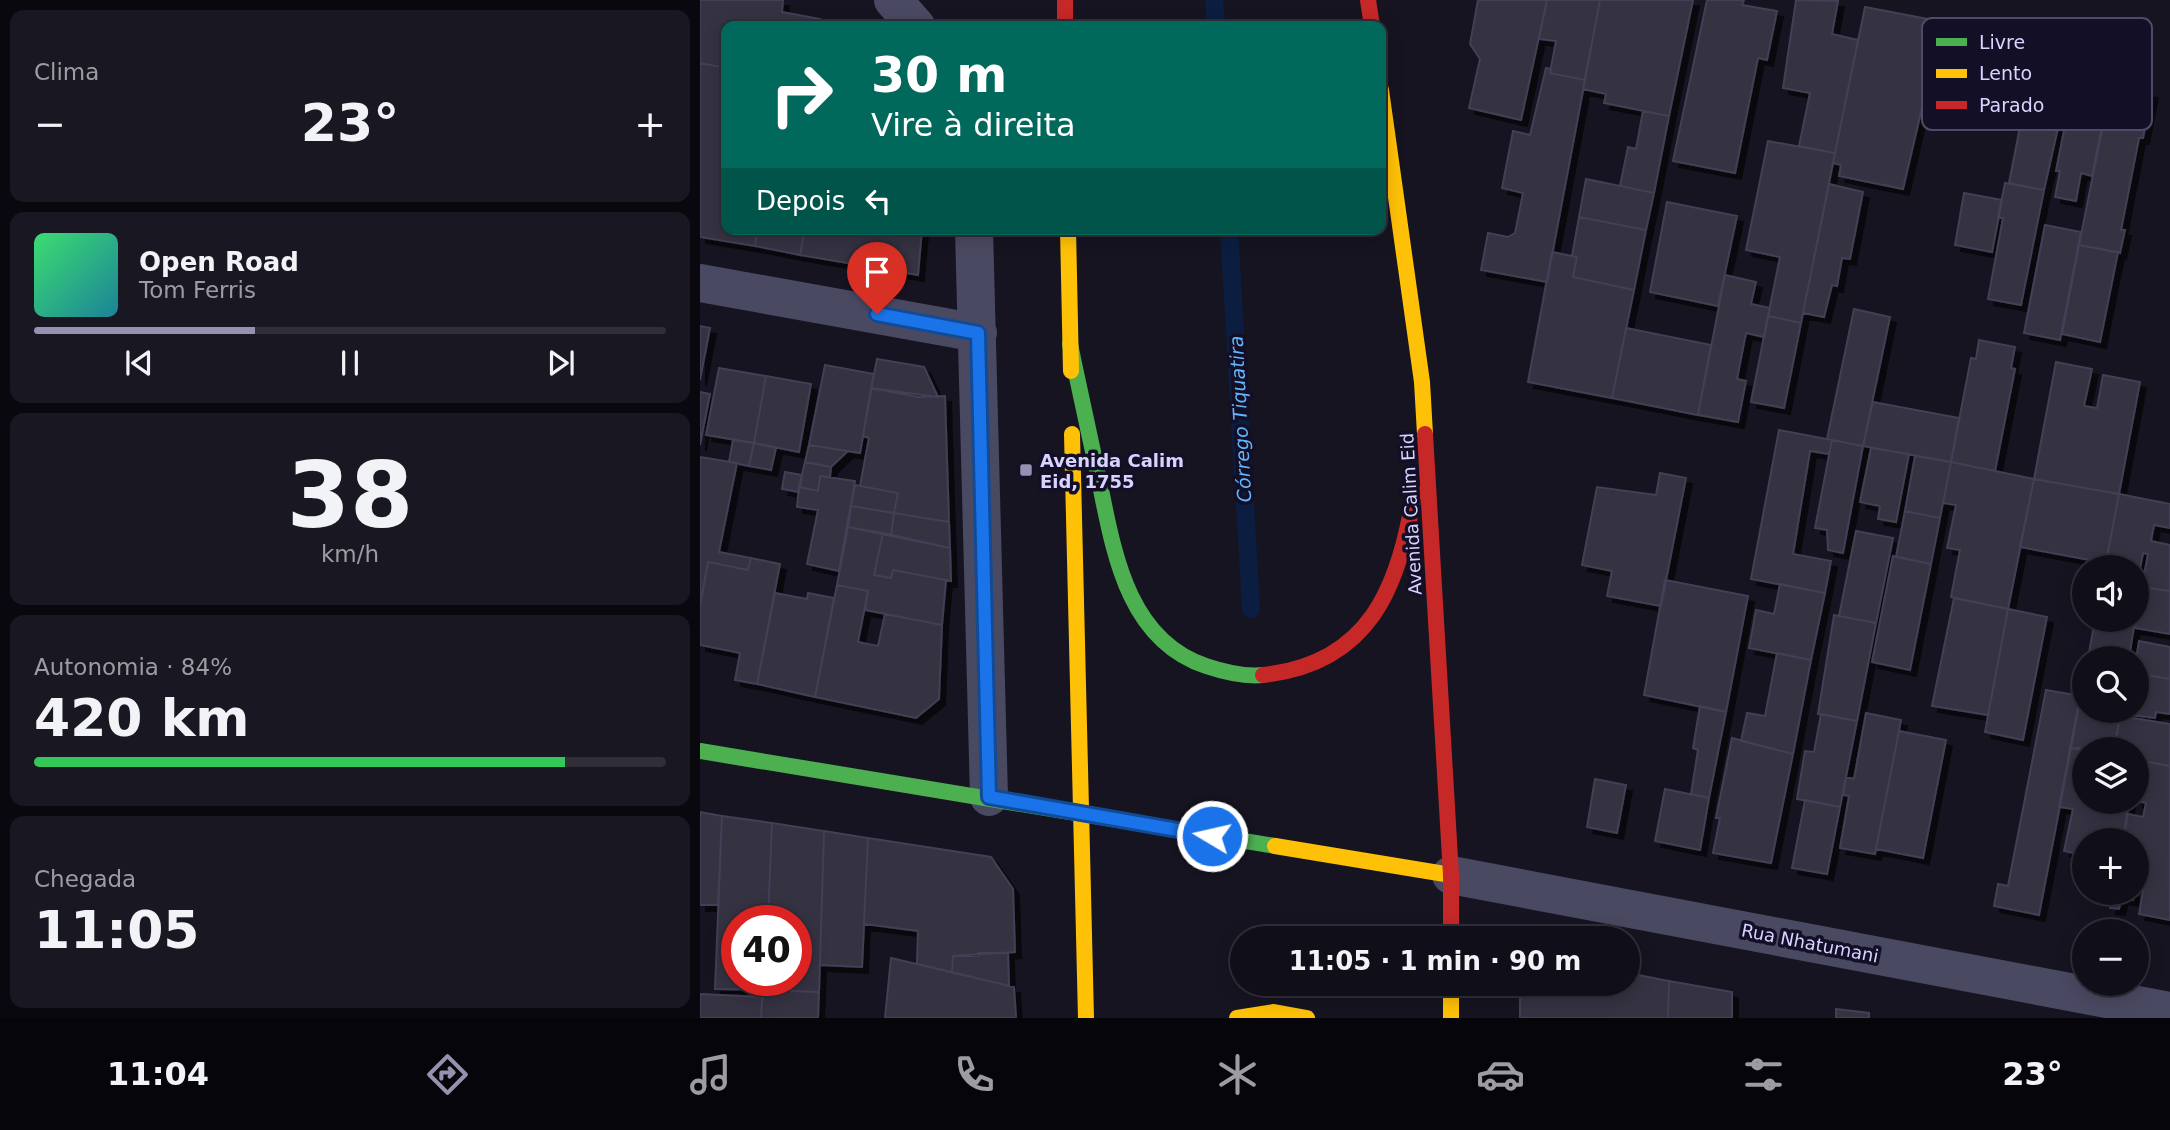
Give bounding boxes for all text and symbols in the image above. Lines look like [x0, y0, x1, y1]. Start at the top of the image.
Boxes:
legend [1922, 18, 2152, 130]
text: Livre [1979, 31, 2025, 53]
text: 30 m [871, 47, 1007, 104]
icon: right [756, 49, 847, 140]
text: Clima [34, 59, 99, 85]
text: Lento [1979, 62, 2032, 84]
text: 23° [301, 93, 399, 153]
text: Parado [1979, 94, 2044, 116]
text: − [34, 102, 66, 146]
text: + [634, 102, 666, 146]
text: Vire à direita [871, 106, 1076, 144]
icon: left [859, 182, 897, 220]
text: Depois [756, 186, 845, 216]
pin [847, 242, 907, 314]
text: Open Road [139, 247, 299, 277]
icon: arrive [858, 253, 896, 291]
text: Tom Ferris [139, 277, 256, 303]
water label: Córrego Tiquatira [1225, 335, 1255, 503]
icon: previous [120, 344, 158, 382]
icon: pause [331, 344, 369, 382]
icon: next [542, 344, 580, 382]
street label: Avenida Calim Eid [1396, 432, 1426, 596]
text: 38 [287, 443, 413, 548]
place label: Avenida Calim Eid, 1755 [1040, 450, 1184, 492]
marker: Avenida Calim Eid, 1755 [1018, 462, 1034, 478]
text: km/h [321, 541, 379, 567]
map controls [2072, 555, 2149, 996]
button: sound [2072, 555, 2149, 632]
button: search [2072, 646, 2149, 723]
text: Autonomia · 84% [34, 654, 232, 680]
text: 420 km [34, 688, 249, 748]
button: layers [2072, 737, 2149, 814]
position arrow [1175, 799, 1249, 873]
button: + [2072, 828, 2149, 905]
text: Chegada [34, 866, 136, 892]
text: 11:05 [34, 900, 200, 960]
speed limit sign: 40 [721, 905, 812, 996]
street label: Rua Nhatumani [1740, 919, 1880, 967]
button: − [2072, 919, 2149, 996]
text: 11:05 · 1 min · 90 m [1289, 946, 1581, 976]
icon: directions [423, 1050, 472, 1099]
icon: music [686, 1050, 735, 1099]
icon: phone [950, 1050, 999, 1099]
icon: climate [1213, 1050, 1262, 1099]
icon: car [1476, 1050, 1525, 1099]
icon: filters [1739, 1050, 1788, 1099]
text: 11:04 [107, 1055, 209, 1093]
text: 23° [2002, 1055, 2063, 1093]

